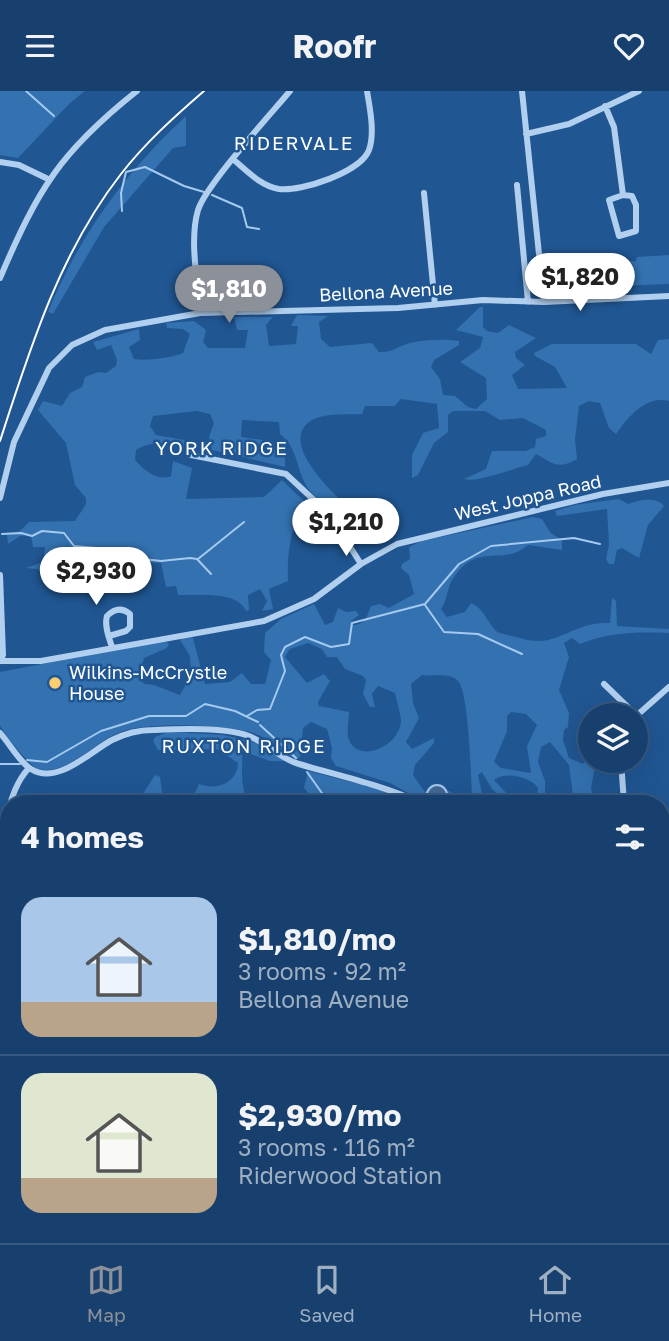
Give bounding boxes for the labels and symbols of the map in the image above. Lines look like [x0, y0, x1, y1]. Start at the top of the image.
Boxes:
district label: RIDERVALE [234, 131, 354, 154]
pin: $1,820 [523, 253, 637, 313]
pin: $1,810 [172, 265, 286, 325]
street label: Bellona Avenue [319, 277, 453, 305]
district label: YORK RIDGE [155, 436, 289, 459]
street label: West Joppa Road [452, 469, 603, 525]
pin: $1,210 [289, 498, 403, 558]
pin: $2,930 [39, 547, 153, 607]
place label: Wilkins-McCrystle House [69, 661, 227, 704]
marker: Wilkins-McCrystle House [47, 675, 63, 691]
district label: RUXTON RIDGE [162, 734, 326, 757]

